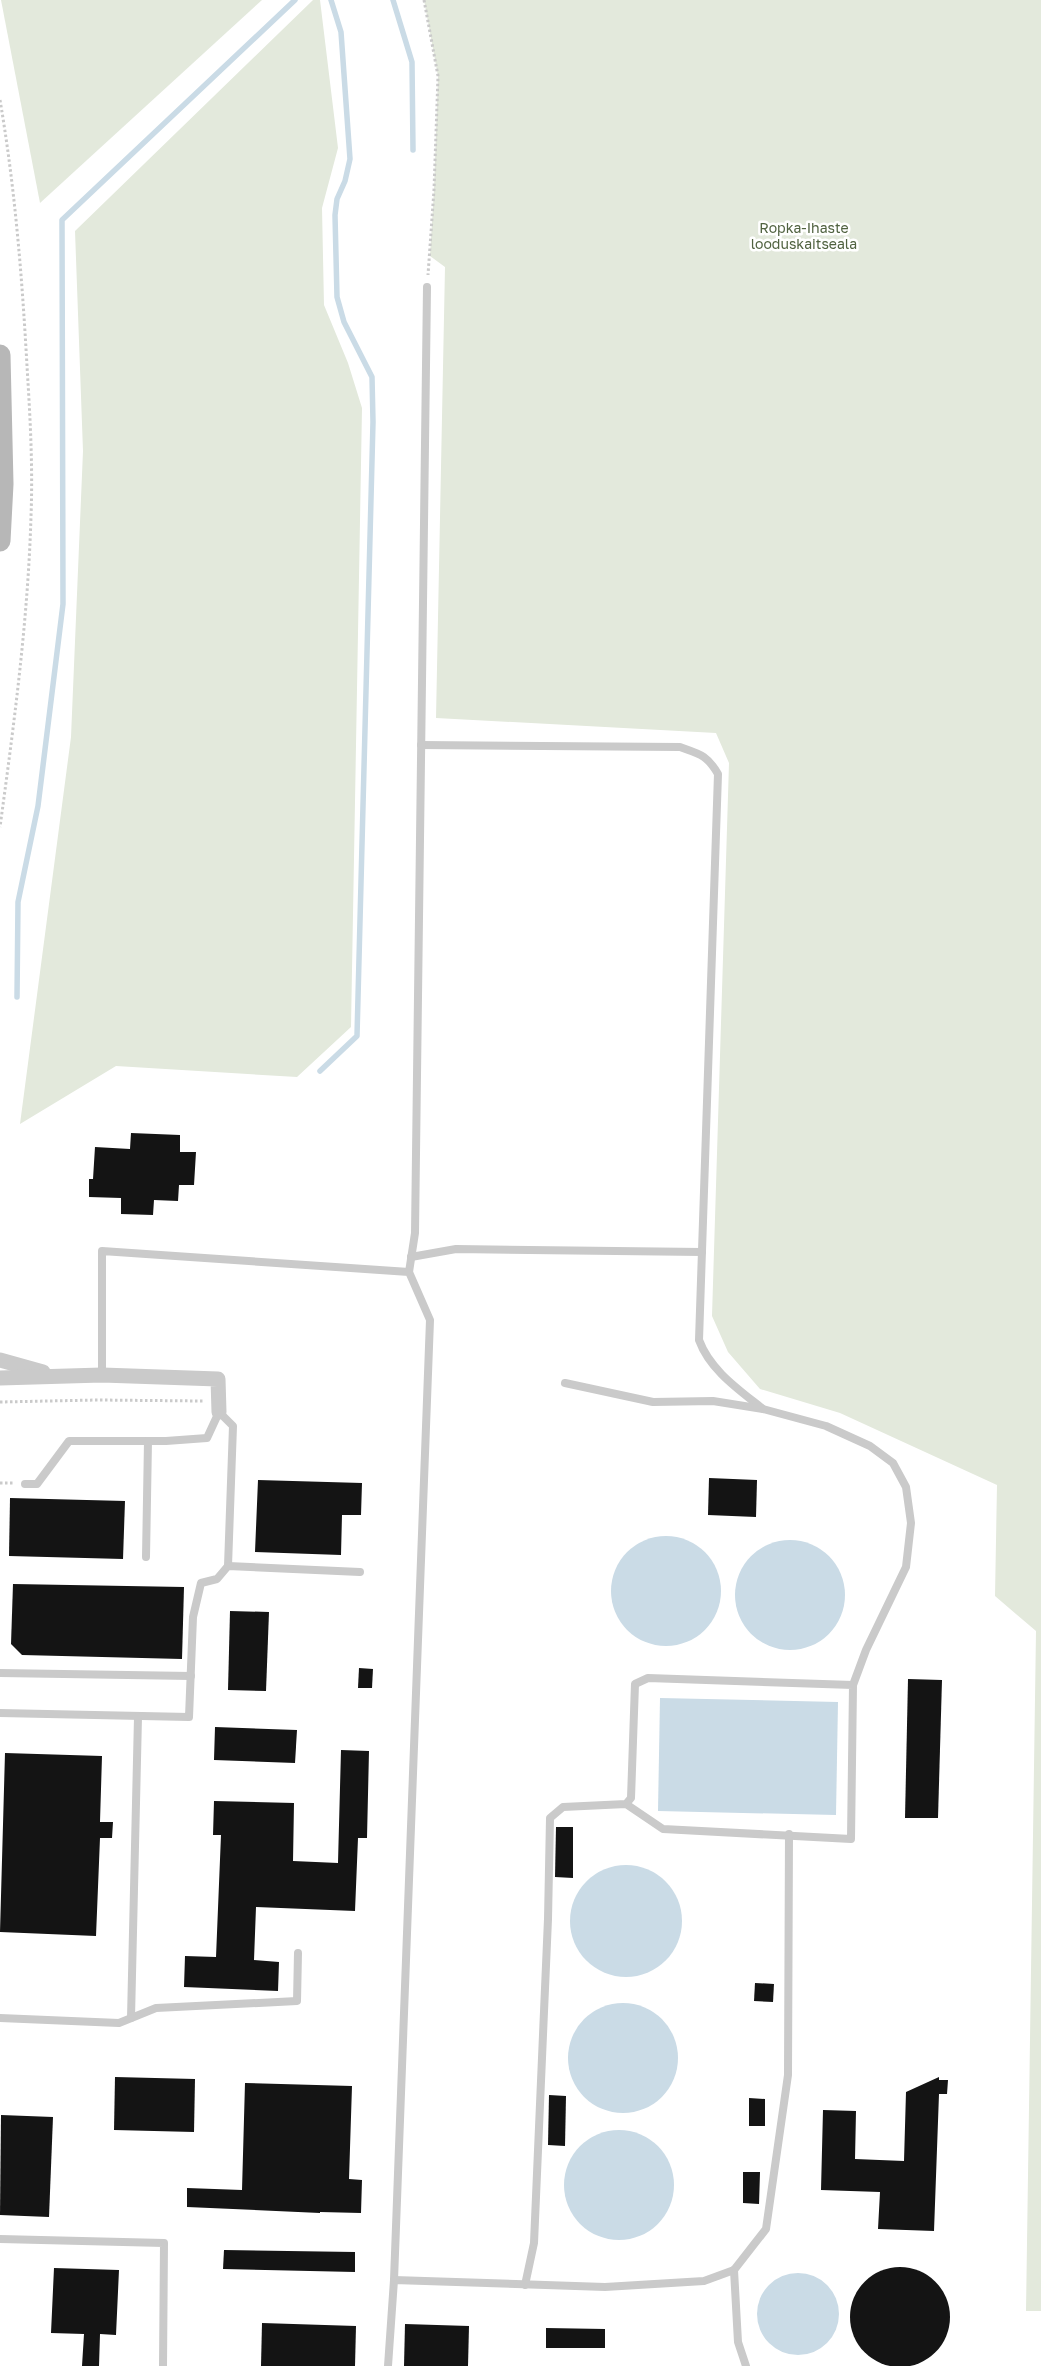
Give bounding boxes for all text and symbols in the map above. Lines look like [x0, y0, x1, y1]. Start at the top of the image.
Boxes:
park label: Ropka-Ihaste looduskaitseala [751, 219, 857, 252]

